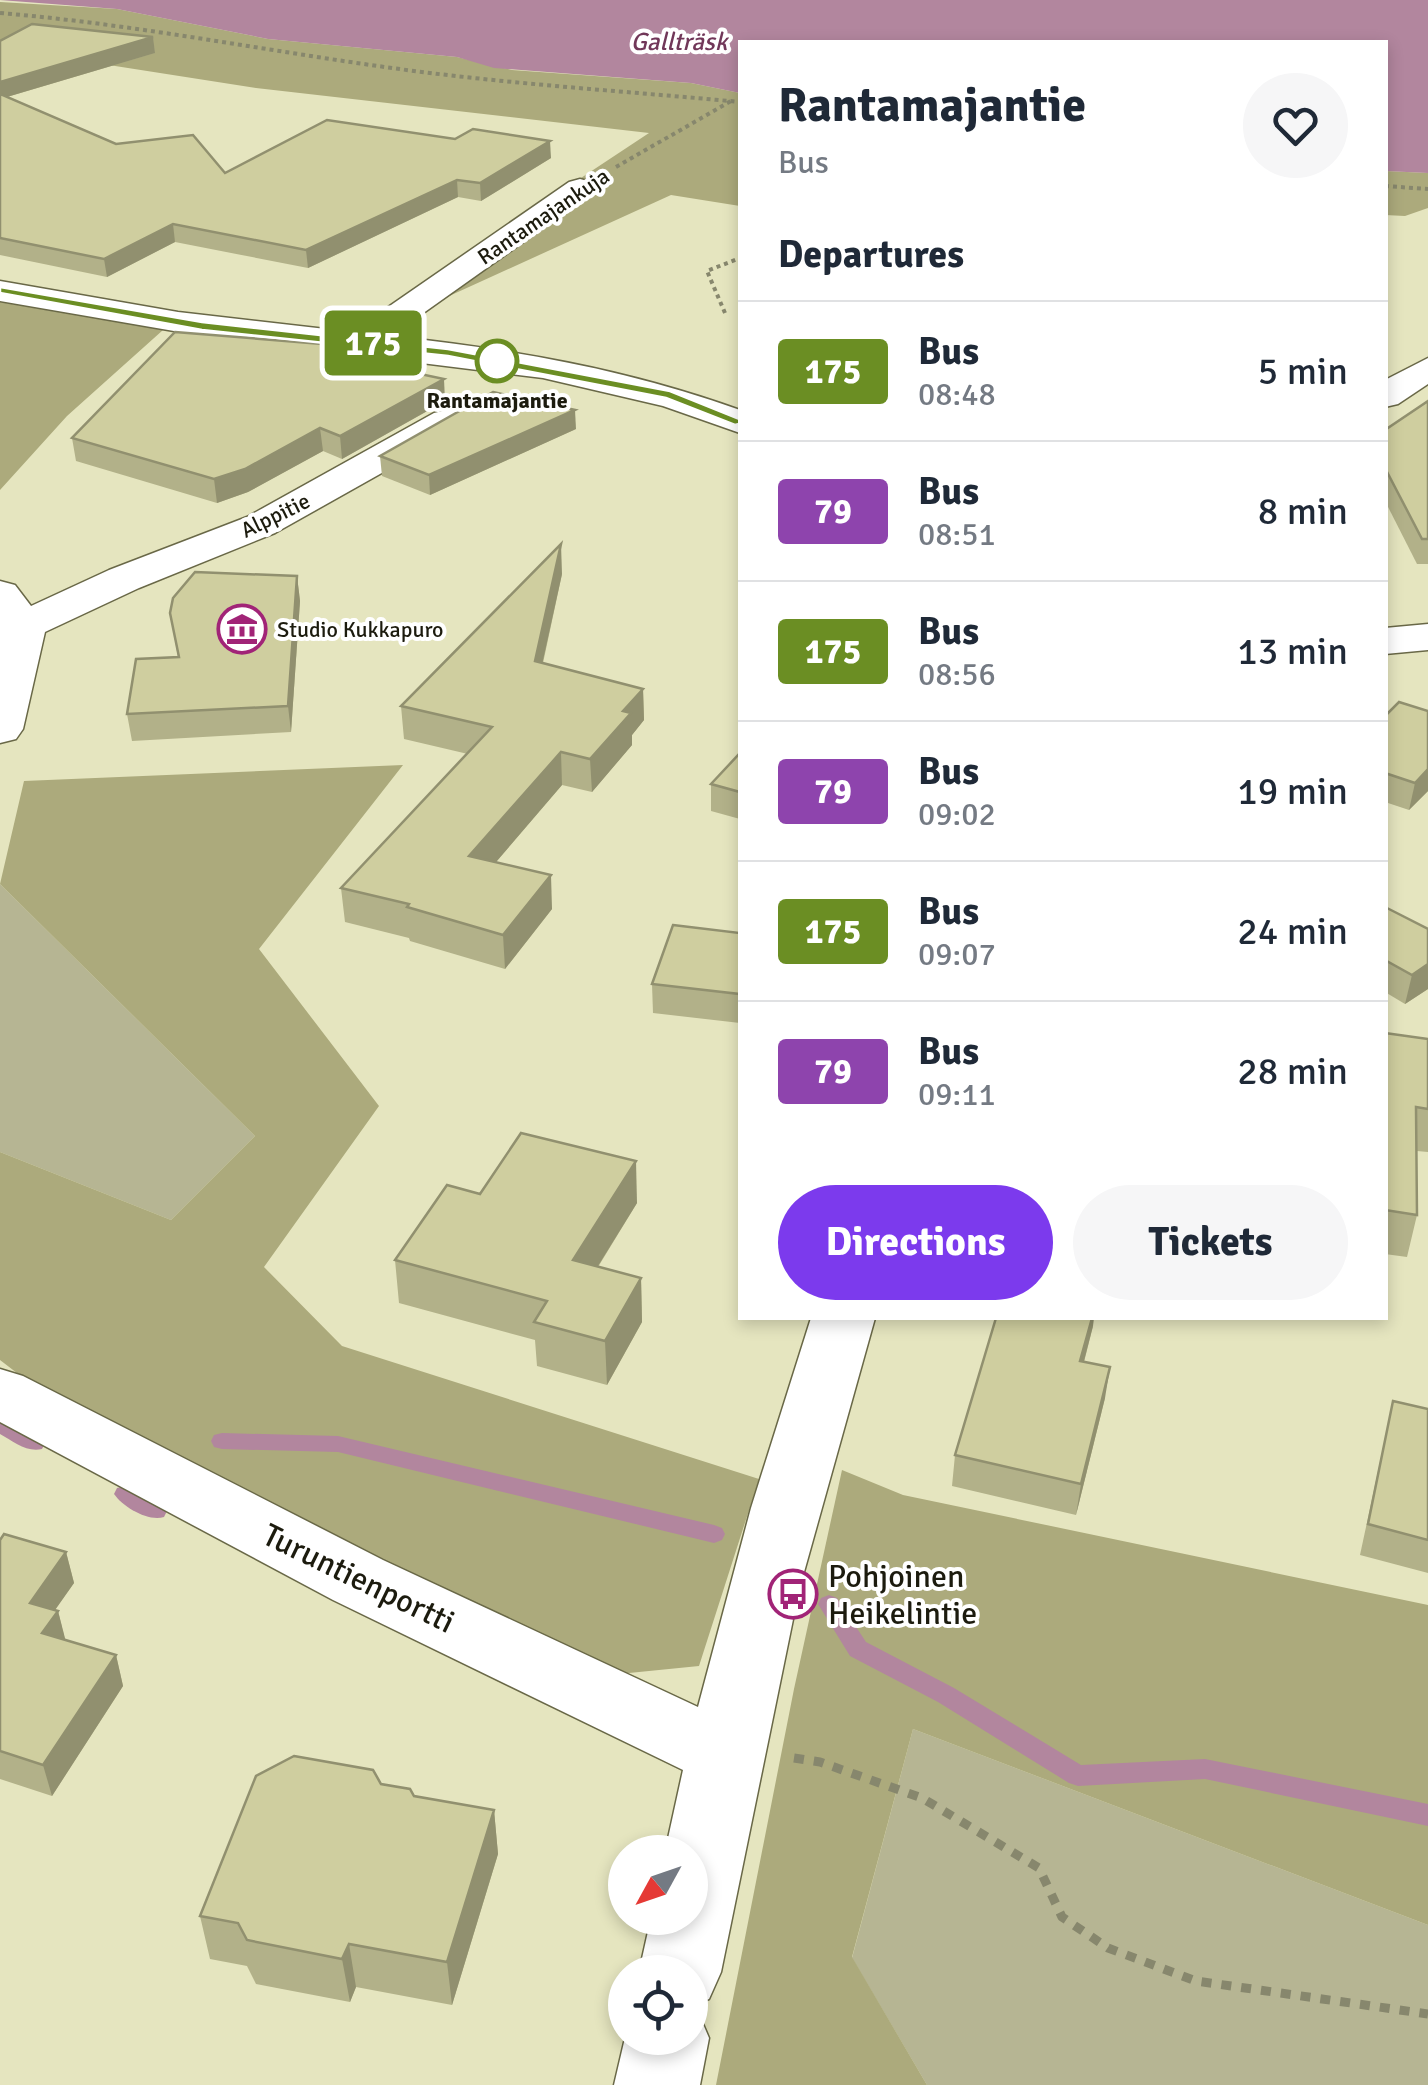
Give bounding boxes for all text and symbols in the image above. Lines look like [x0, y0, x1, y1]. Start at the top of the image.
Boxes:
water label: Gallträsk [631, 26, 730, 57]
button: heart [1243, 73, 1348, 178]
text: Rantamajantie [778, 76, 1086, 135]
text: Bus [778, 143, 829, 182]
street label: Rantamajankuja [472, 162, 614, 270]
text: Departures [778, 231, 964, 278]
line badge: 175 [316, 310, 430, 376]
text: 175 [345, 322, 401, 365]
text: Bus [918, 328, 979, 375]
marker: Rantamajantie [476, 340, 518, 382]
text: 5 min [1258, 348, 1348, 395]
text: 175 [805, 350, 861, 393]
text: 08:48 [918, 375, 996, 414]
place label: Rantamajantie [426, 387, 568, 414]
text: Bus [918, 468, 979, 515]
street label: Alppitie [236, 487, 314, 544]
text: 8 min [1258, 488, 1348, 535]
text: 79 [814, 490, 852, 533]
text: 08:51 [918, 515, 996, 554]
museum icon: Studio Kukkapuro [216, 603, 268, 655]
text: Bus [918, 608, 979, 655]
place label: Studio Kukkapuro [277, 616, 444, 643]
text: 13 min [1237, 628, 1348, 675]
text: 175 [805, 630, 861, 673]
text: 08:56 [918, 655, 996, 694]
text: Bus [918, 748, 979, 795]
text: 19 min [1237, 768, 1348, 815]
text: 79 [814, 770, 852, 813]
text: 09:02 [918, 795, 996, 834]
text: Bus [918, 888, 979, 935]
text: 24 min [1237, 908, 1348, 955]
text: 175 [805, 910, 861, 953]
text: 09:07 [918, 935, 996, 974]
text: Bus [918, 1028, 979, 1075]
text: 28 min [1237, 1048, 1348, 1095]
text: 79 [814, 1050, 852, 1093]
text: 09:11 [918, 1075, 996, 1114]
button: Directions [778, 1185, 1053, 1300]
button: Tickets [1073, 1185, 1348, 1300]
street label: Turuntienportti [257, 1515, 461, 1642]
place label: Pohjoinen Heikelintie [828, 1557, 977, 1633]
bus stop icon: Pohjoinen Heikelintie [767, 1568, 819, 1620]
north arrow [608, 1835, 708, 1935]
map controls [608, 1835, 708, 2055]
button: locate [608, 1955, 708, 2055]

